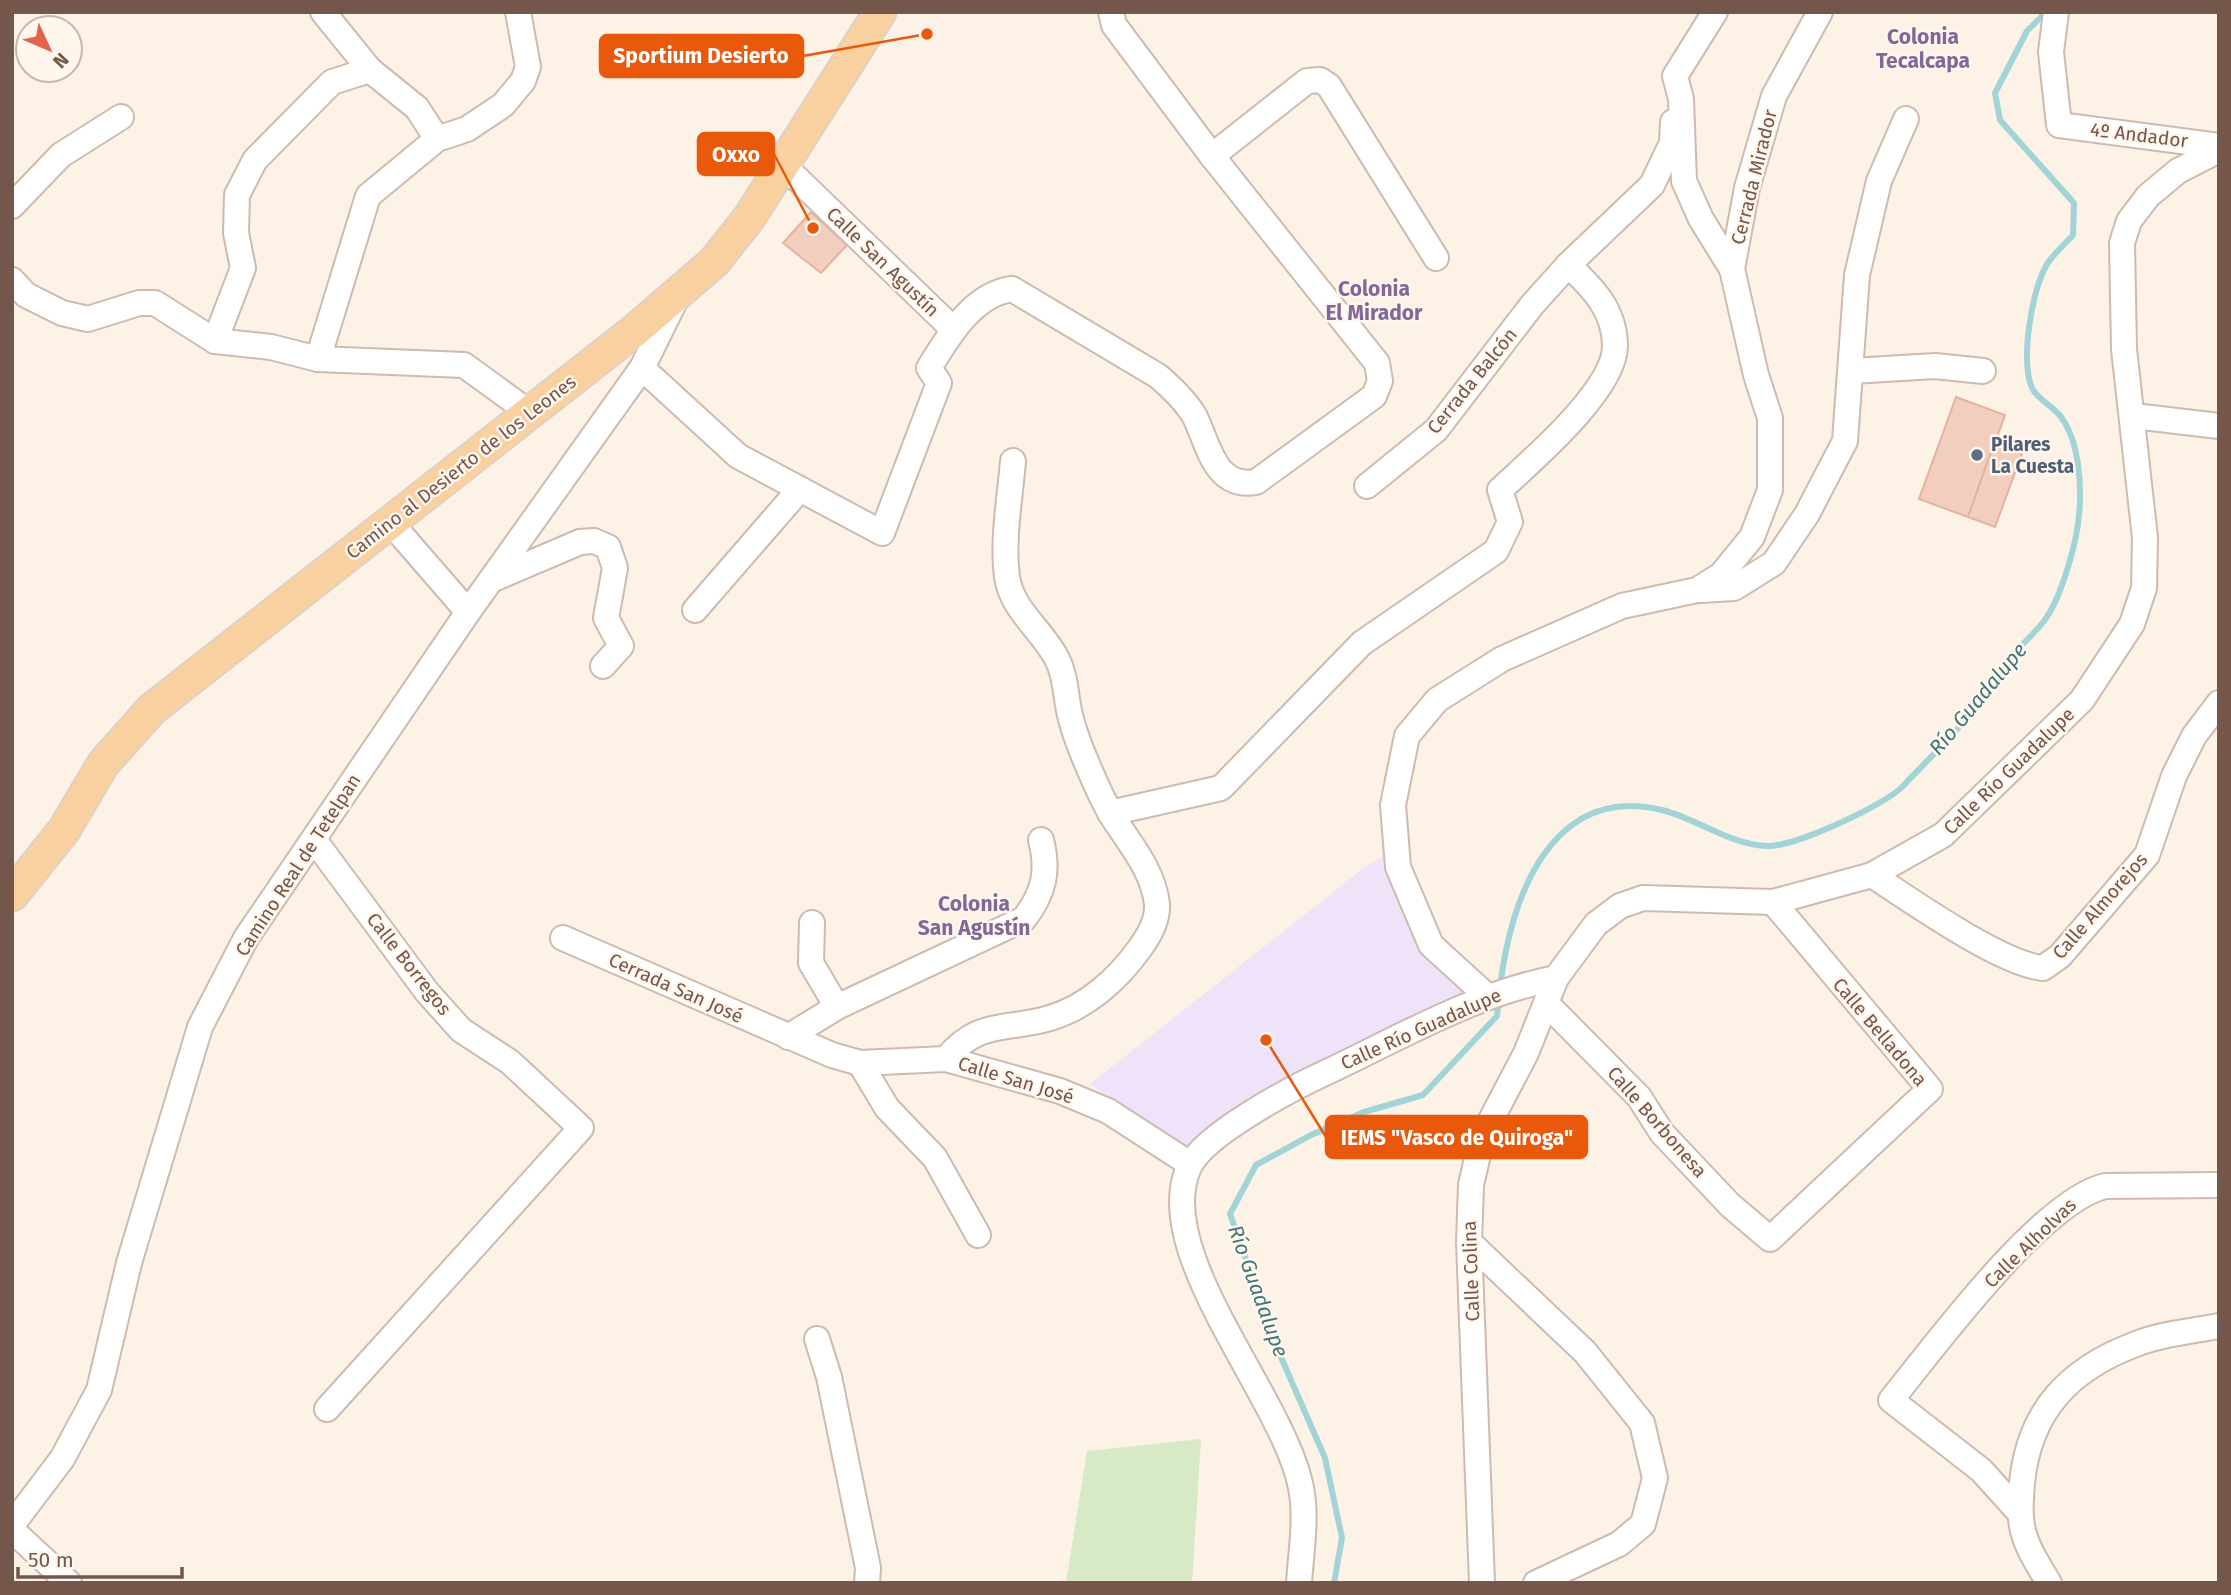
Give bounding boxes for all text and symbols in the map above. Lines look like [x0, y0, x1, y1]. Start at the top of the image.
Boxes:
north arrow [14, 14, 84, 84]
district label: Colonia Tecalcapa [1876, 24, 1970, 74]
callout: Sportium Desierto [600, 35, 803, 77]
text: Sportium Desierto [613, 43, 789, 69]
text: N [48, 48, 74, 73]
street label: Cerrada Mirador [1726, 106, 1782, 247]
street label: 4º Andador [2089, 118, 2190, 152]
callout: Oxxo [698, 133, 774, 175]
text: Oxxo [712, 142, 760, 168]
street label: Calle San Agustín [822, 202, 944, 322]
district label: Colonia El Mirador [1326, 276, 1423, 326]
street label: Cerrada Balcón [1422, 323, 1522, 439]
street label: Camino al Desierto de los Leones [341, 370, 581, 564]
place label: Pilares La Cuesta [1991, 433, 2074, 478]
marker: Pilares La Cuesta [1969, 447, 1985, 463]
water label: Río Guadalupe [1923, 637, 2033, 760]
street label: Calle Río Guadalupe [1939, 703, 2079, 839]
street label: Camino Real de Tetelpan [230, 770, 366, 960]
street label: Calle Almorejos [2048, 848, 2152, 964]
district label: Colonia San Agustín [918, 891, 1030, 941]
street label: Calle Borregos [362, 908, 456, 1020]
street label: Cerrada San José [605, 948, 747, 1028]
street label: Calle Belladona [1828, 973, 1932, 1091]
street label: Calle Río Guadalupe [1337, 983, 1505, 1075]
street label: Calle San José [955, 1051, 1077, 1109]
street label: Calle Borbonesa [1602, 1062, 1712, 1182]
callout: IEMS "Vasco de Quiroga" [1326, 1116, 1587, 1158]
text: IEMS "Vasco de Quiroga" [1341, 1125, 1573, 1151]
street label: Calle Alholvas [1979, 1193, 2081, 1293]
street label: Calle Colina [1458, 1220, 1484, 1322]
water label: Río Guadalupe [1222, 1221, 1294, 1361]
scale bar [18, 1536, 182, 1580]
text: 50 m [28, 1547, 74, 1573]

